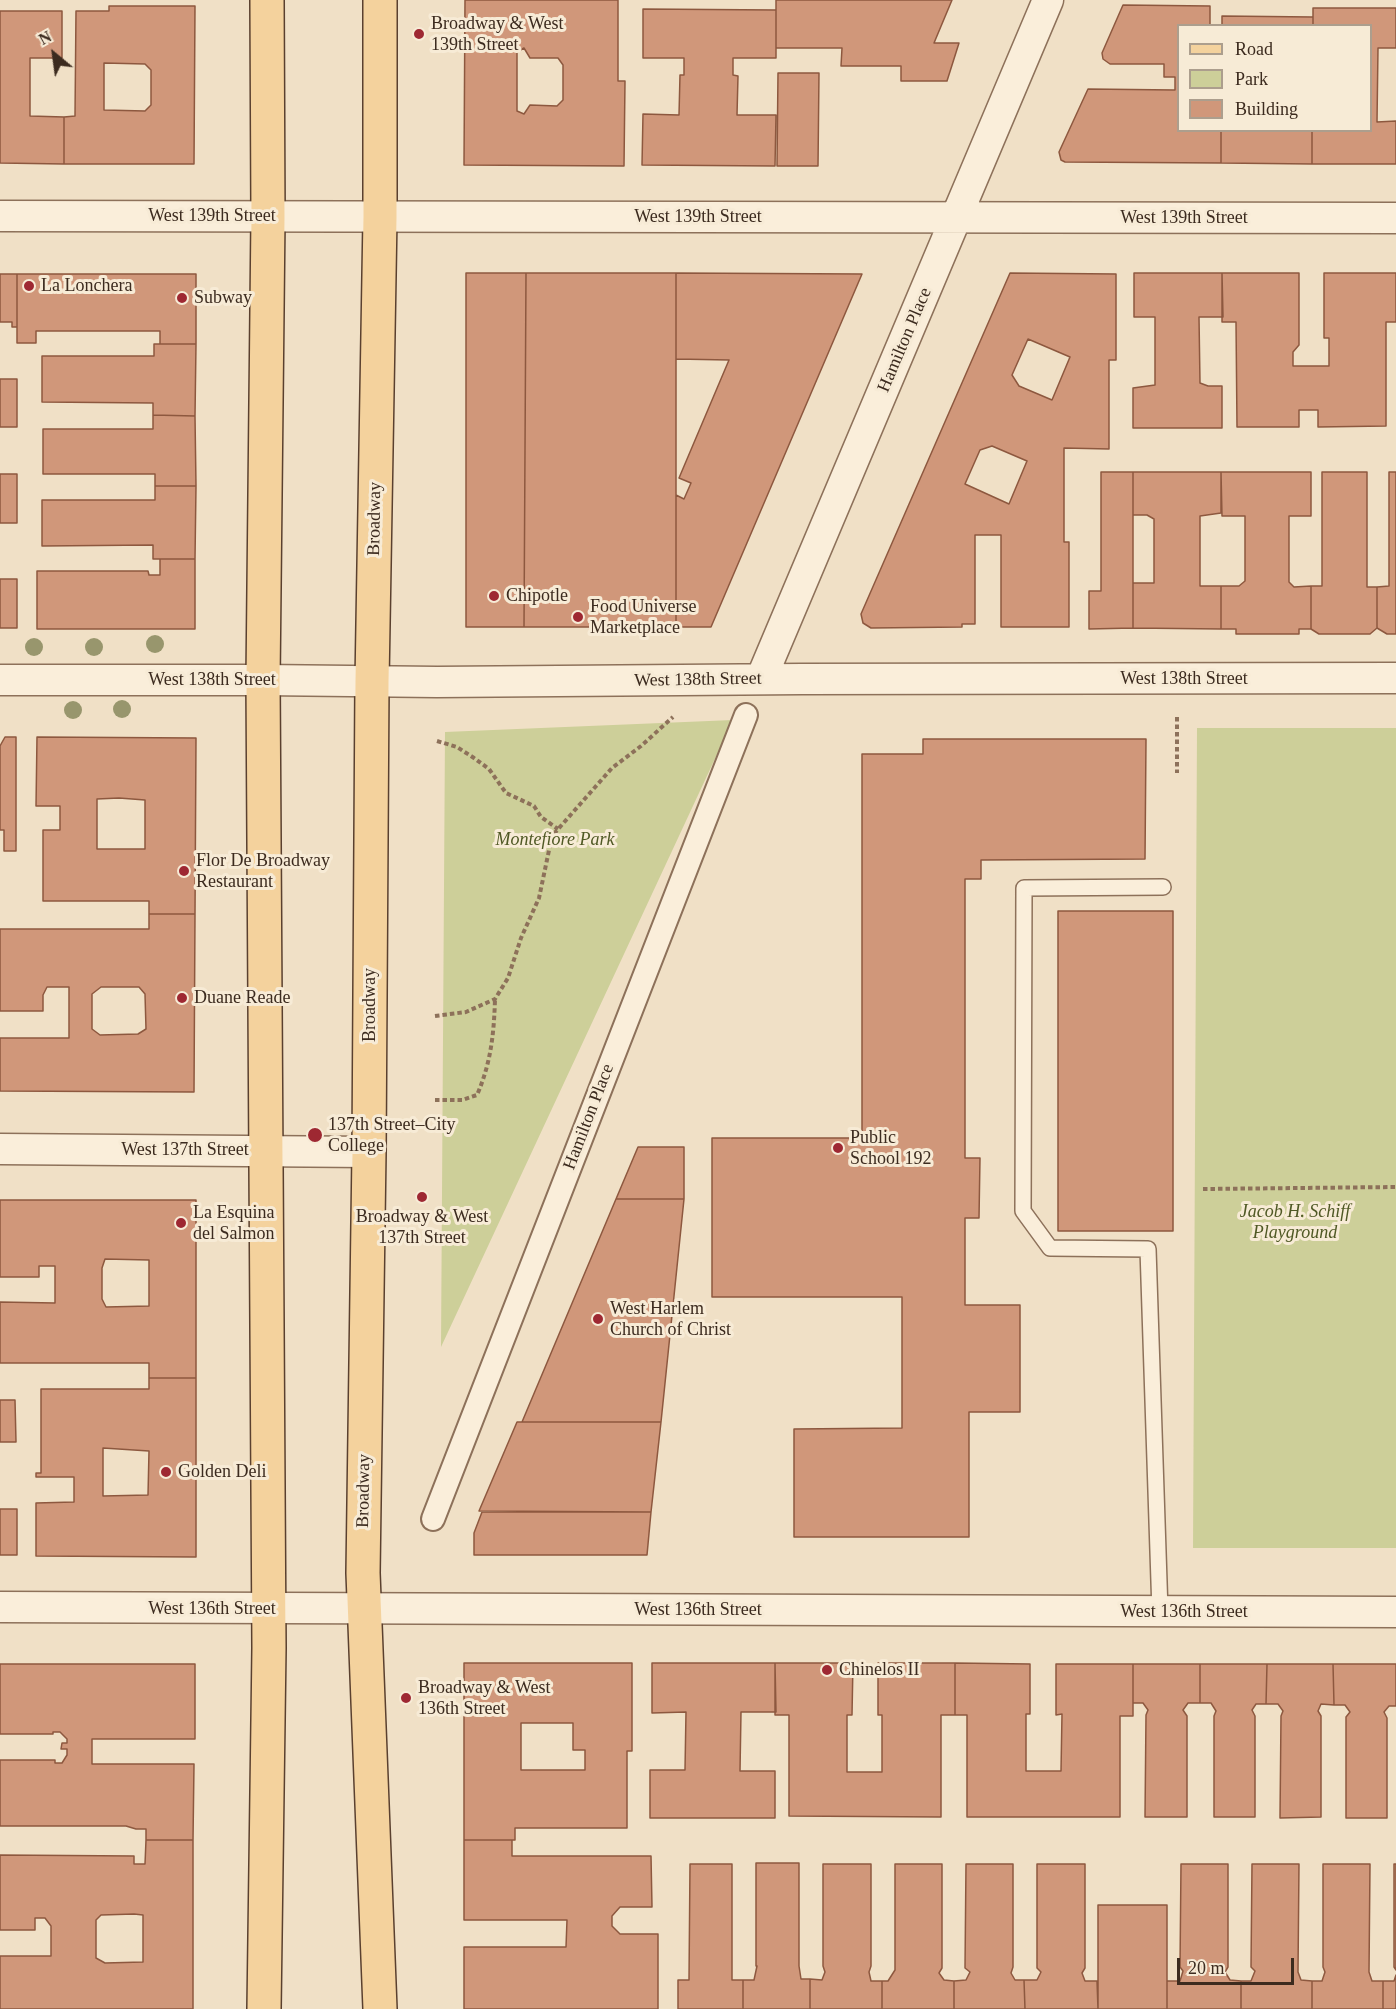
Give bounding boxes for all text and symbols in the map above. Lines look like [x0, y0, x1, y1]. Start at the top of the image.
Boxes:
place label: Broadway & West 139th Street [431, 13, 564, 56]
north arrow [24, 24, 84, 84]
legend [1177, 24, 1372, 132]
marker: Broadway & West 139th Street [412, 27, 426, 41]
text: N [36, 28, 54, 48]
text: Road [1235, 39, 1273, 59]
text: Park [1235, 69, 1268, 89]
text: Building [1235, 99, 1298, 119]
street label: West 139th Street [148, 205, 276, 227]
street label: West 139th Street [634, 206, 762, 228]
street label: West 139th Street [1120, 207, 1248, 229]
place label: La Lonchera [41, 275, 132, 297]
marker: La Lonchera [22, 279, 36, 293]
street label: Hamilton Place [873, 284, 937, 396]
place label: Subway [194, 287, 252, 309]
marker: Subway [175, 291, 189, 305]
street label: Broadway [364, 482, 386, 556]
place label: Chipotle [506, 585, 568, 607]
marker: Chipotle [487, 589, 501, 603]
place label: Food Universe Marketplace [590, 596, 696, 638]
marker: Food Universe Marketplace [571, 610, 585, 624]
street label: West 138th Street [634, 668, 762, 692]
street label: West 138th Street [1120, 668, 1248, 690]
street label: West 138th Street [148, 669, 276, 691]
park label: Montefiore Park [496, 829, 614, 851]
place label: Flor De Broadway Restaurant [196, 850, 330, 892]
marker: Flor De Broadway Restaurant [177, 864, 191, 878]
street label: Broadway [359, 968, 381, 1042]
place label: Duane Reade [194, 987, 290, 1009]
marker: Duane Reade [175, 991, 189, 1005]
street label: Hamilton Place [559, 1061, 619, 1173]
place label: 137th Street–City College [328, 1114, 455, 1156]
marker: 137th Street–City College [306, 1126, 324, 1144]
place label: Public School 192 [850, 1127, 932, 1170]
street label: West 137th Street [121, 1139, 249, 1161]
marker: Public School 192 [831, 1141, 845, 1155]
marker: Broadway & West 137th Street [415, 1190, 429, 1204]
park label: Jacob H. Schiff Playground [1240, 1201, 1350, 1244]
place label: La Esquina del Salmon [193, 1202, 274, 1244]
place label: Broadway & West 137th Street [356, 1206, 488, 1248]
marker: La Esquina del Salmon [174, 1216, 188, 1230]
place label: West Harlem Church of Christ [610, 1298, 731, 1340]
marker: West Harlem Church of Christ [591, 1312, 605, 1326]
street label: Broadway [353, 1454, 375, 1528]
place label: Golden Deli [178, 1461, 266, 1483]
marker: Golden Deli [159, 1465, 173, 1479]
street label: West 136th Street [148, 1598, 276, 1620]
street label: West 136th Street [634, 1599, 762, 1621]
street label: West 136th Street [1120, 1601, 1248, 1623]
place label: Chinelos II [839, 1659, 919, 1681]
marker: Chinelos II [820, 1663, 834, 1677]
place label: Broadway & West 136th Street [418, 1677, 551, 1720]
marker: Broadway & West 136th Street [399, 1691, 413, 1705]
scale bar [1180, 1946, 1297, 1984]
text: 20 m [1188, 1958, 1225, 1978]

